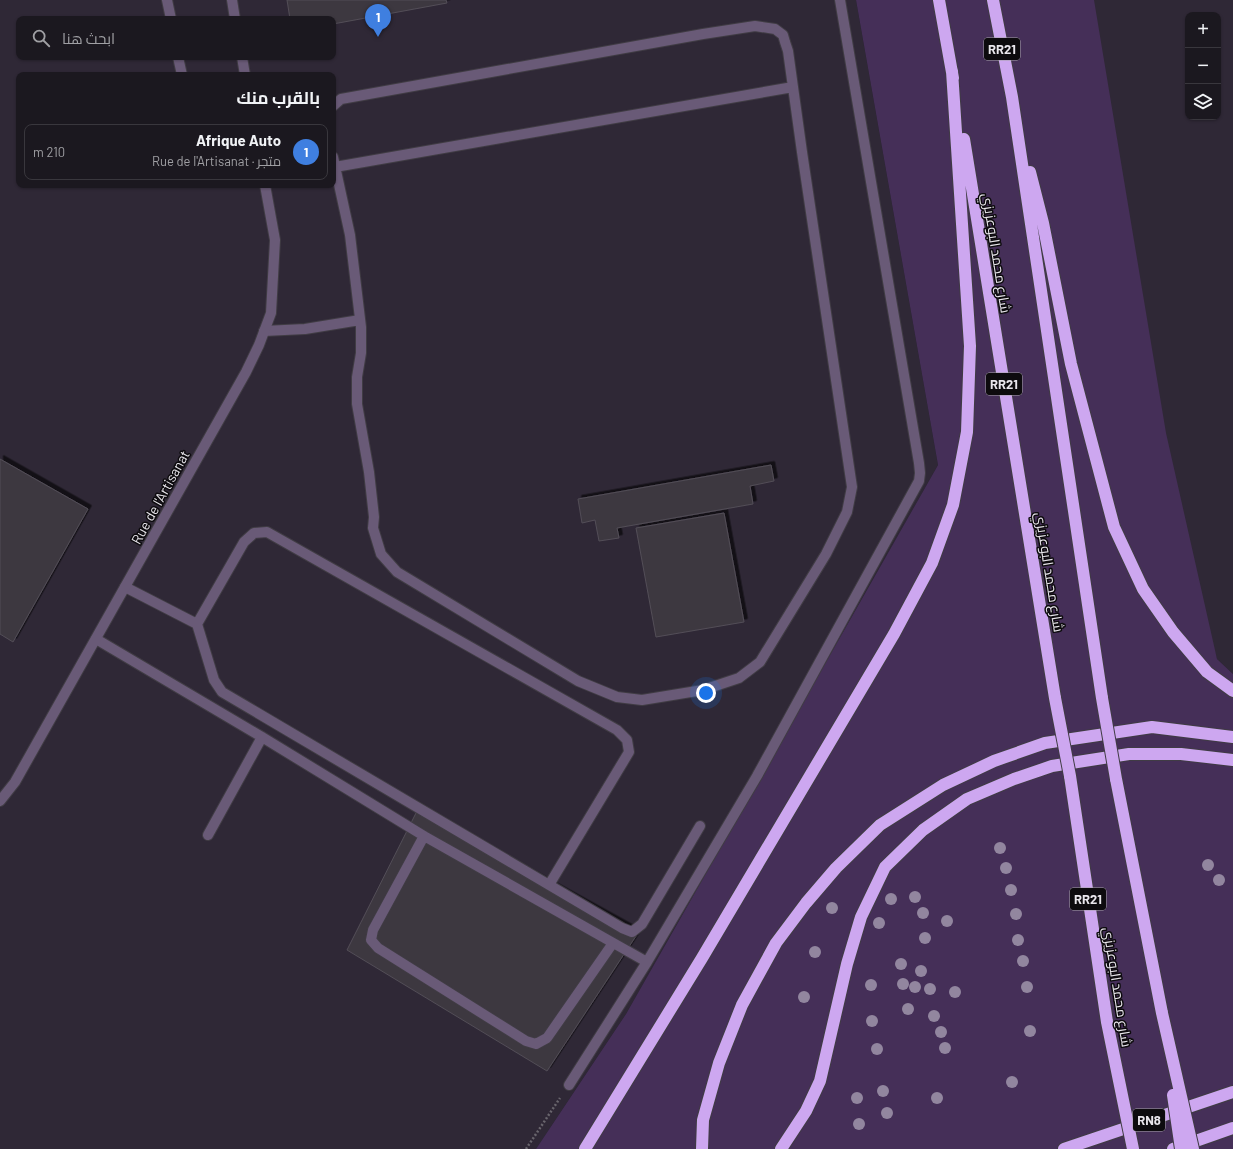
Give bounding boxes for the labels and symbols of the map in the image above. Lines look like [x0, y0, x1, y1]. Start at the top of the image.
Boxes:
pin: 1 [365, 4, 391, 37]
road number: RR21 [984, 38, 1020, 60]
street label: شارع محمد البوعزيزي [975, 192, 1015, 315]
road number: RR21 [986, 373, 1022, 395]
street label: Rue de l'Artisanat [127, 447, 193, 547]
street label: شارع محمد البوعزيزي [1028, 511, 1068, 634]
your location [696, 683, 716, 703]
road number: RR21 [1070, 888, 1106, 910]
street label: شارع محمد البوعزيزي [1096, 926, 1136, 1049]
road number: RN8 [1133, 1109, 1165, 1131]

